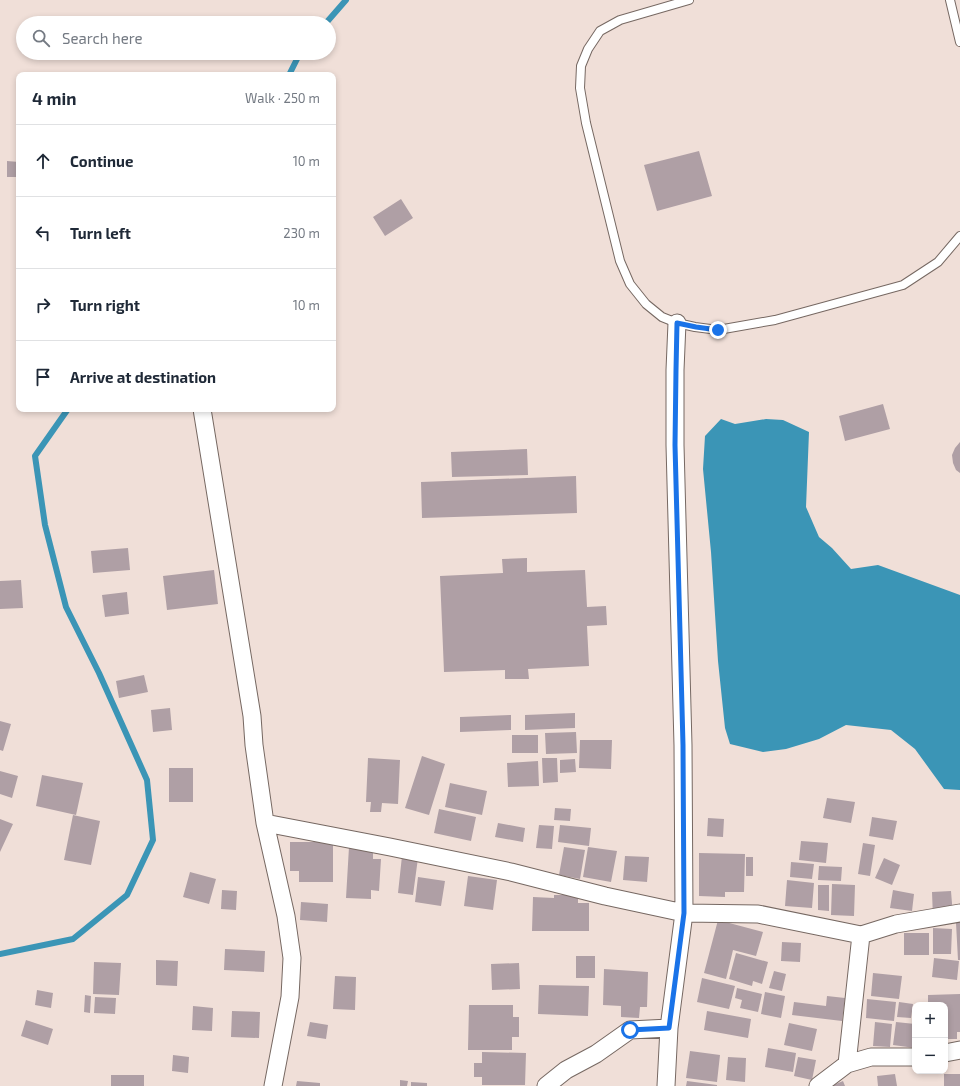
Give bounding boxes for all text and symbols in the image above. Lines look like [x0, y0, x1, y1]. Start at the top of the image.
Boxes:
search box [16, 16, 336, 60]
icon: search [30, 27, 52, 49]
text: Search here [62, 29, 143, 47]
text: 4 min [32, 88, 76, 108]
text: Walk · 250 m [245, 90, 320, 106]
icon: ahead [32, 150, 54, 172]
text: Continue [70, 152, 133, 170]
text: 10 m [293, 153, 320, 169]
icon: left [32, 222, 54, 244]
text: Turn left [70, 224, 131, 242]
text: 230 m [283, 225, 320, 241]
icon: right [32, 294, 54, 316]
text: Turn right [70, 296, 140, 314]
text: 10 m [293, 297, 320, 313]
route end [709, 321, 727, 339]
icon: arrive [32, 366, 54, 388]
text: Arrive at destination [70, 368, 216, 386]
map controls [912, 1002, 948, 1074]
button: + [912, 1002, 948, 1038]
route start [621, 1021, 639, 1039]
button: − [912, 1038, 948, 1074]

